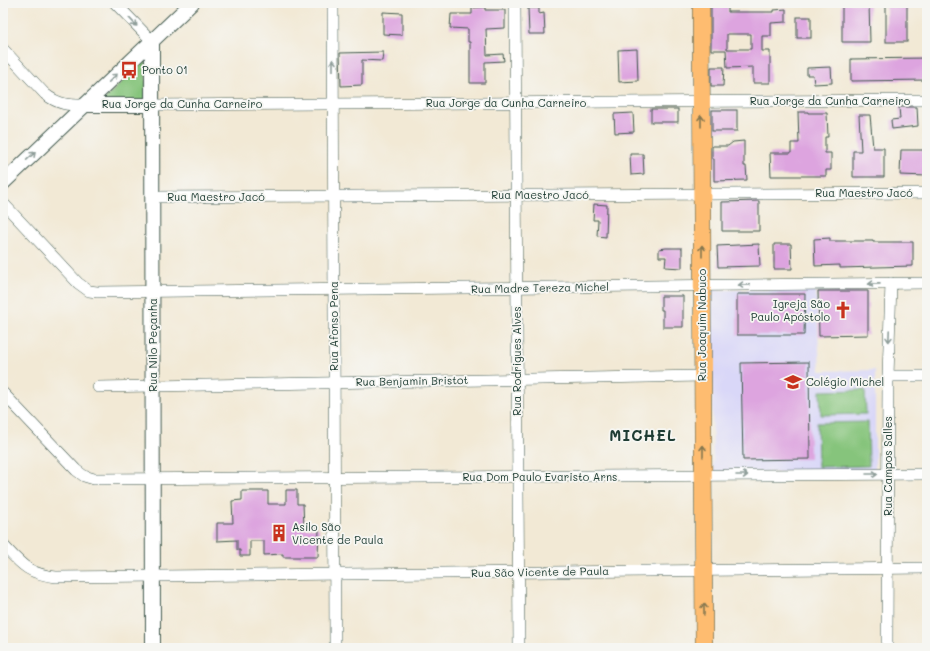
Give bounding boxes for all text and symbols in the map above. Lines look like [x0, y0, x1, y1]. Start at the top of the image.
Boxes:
one-way arrow [129, 17, 138, 27]
one-way arrow [329, 59, 337, 72]
bus stop icon: Ponto 01 [119, 60, 139, 80]
place label: Ponto 01 [142, 62, 188, 77]
one-way arrow [108, 73, 118, 83]
street label: Rua Jorge da Cunha Carneiro [750, 93, 911, 108]
street label: Rua Jorge da Cunha Carneiro [426, 95, 587, 110]
street label: Rua Jorge da Cunha Carneiro [102, 96, 263, 111]
one-way arrow [697, 115, 705, 128]
one-way arrow [26, 151, 36, 161]
street label: Rua Maestro Jacó [815, 185, 913, 200]
street label: Rua Maestro Jacó [491, 187, 589, 202]
street label: Rua Maestro Jacó [167, 189, 265, 204]
one-way arrow [698, 245, 706, 258]
street label: Rua Joaquim Nabuco [694, 268, 709, 381]
street label: Rua Madre Tereza Michel [471, 279, 609, 296]
one-way arrow [868, 280, 881, 288]
street label: Rua Afonso Pena [326, 281, 341, 371]
one-way arrow [738, 281, 751, 289]
place label: Igreja São Paulo Apóstolo [751, 296, 830, 324]
street label: Rua Nilo Peçanha [145, 298, 160, 392]
church icon: Igreja São Paulo Apóstolo [833, 300, 853, 320]
street label: Rua Rodrigues Alves [509, 306, 524, 416]
one-way arrow [885, 329, 893, 342]
street label: Rua Benjamin Bristot [355, 372, 469, 389]
school or university icon: Colégio Michel [783, 372, 803, 392]
place label: Colégio Michel [806, 374, 884, 389]
street label: Rua Campos Salles [880, 416, 895, 516]
district label: MICHEL [609, 425, 677, 445]
one-way arrow [699, 445, 707, 458]
street label: Rua Dom Paulo Evaristo Arns [463, 469, 617, 484]
one-way arrow [865, 470, 878, 478]
one-way arrow [735, 471, 748, 479]
place label: Asilo São Vicente de Paula [292, 519, 384, 547]
building icon: Asilo São Vicente de Paula [269, 523, 289, 543]
street label: Rua São Vicente de Paula [471, 563, 609, 580]
one-way arrow [700, 603, 708, 616]

